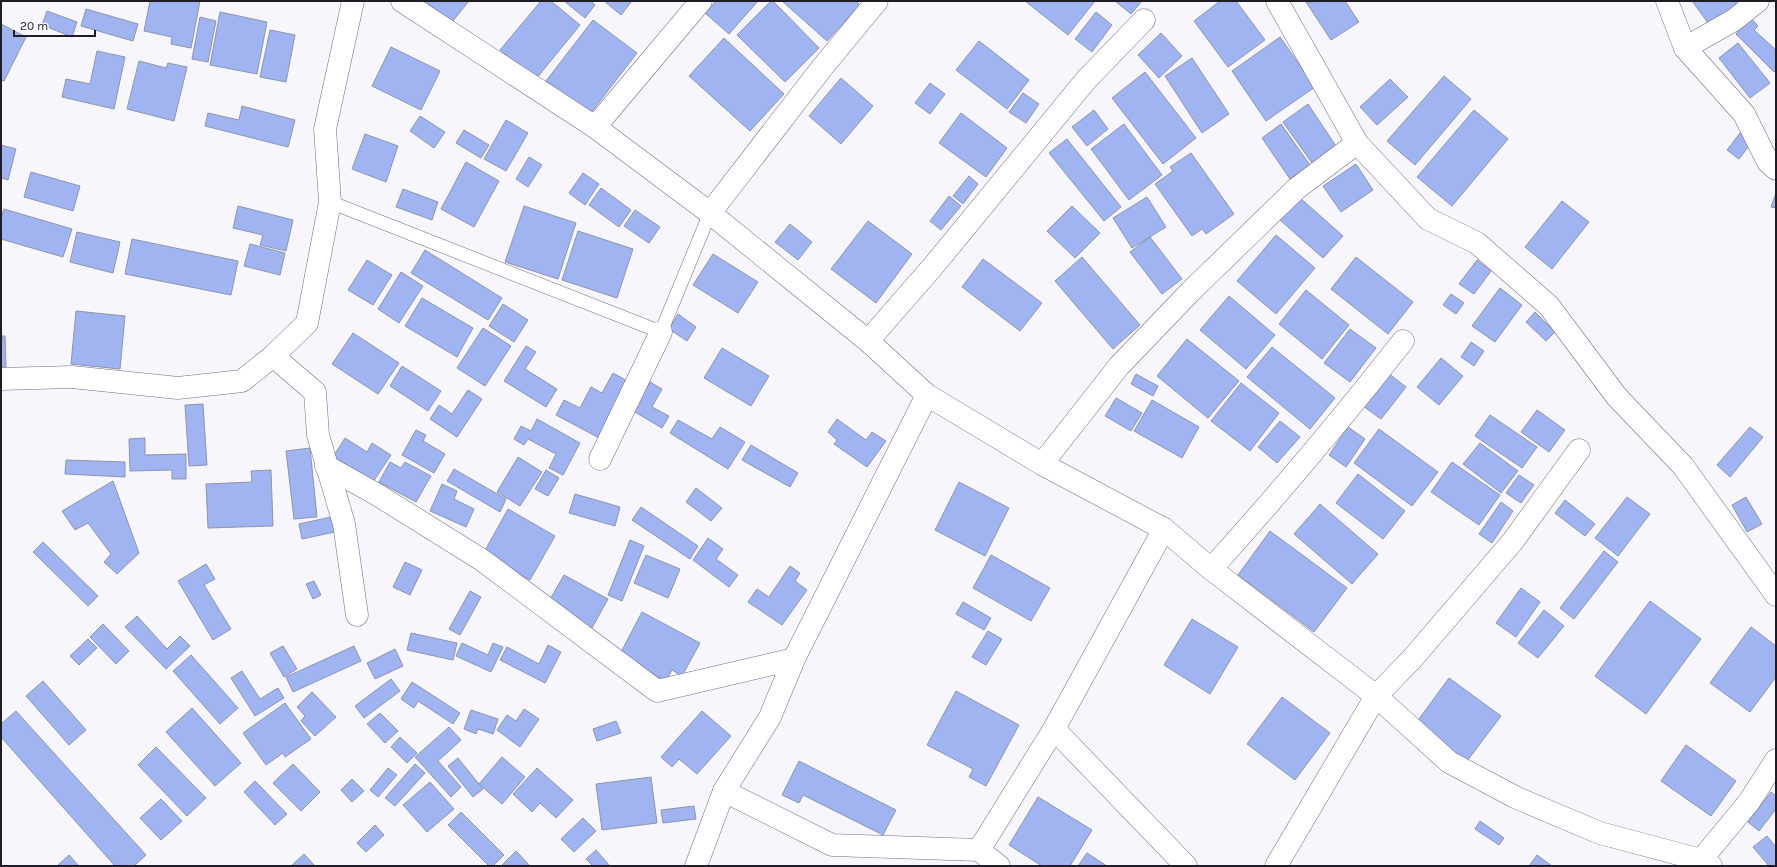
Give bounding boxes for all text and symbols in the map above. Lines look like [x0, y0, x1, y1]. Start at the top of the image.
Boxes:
scale bar [14, 12, 95, 38]
text: 20 m [20, 19, 48, 33]

